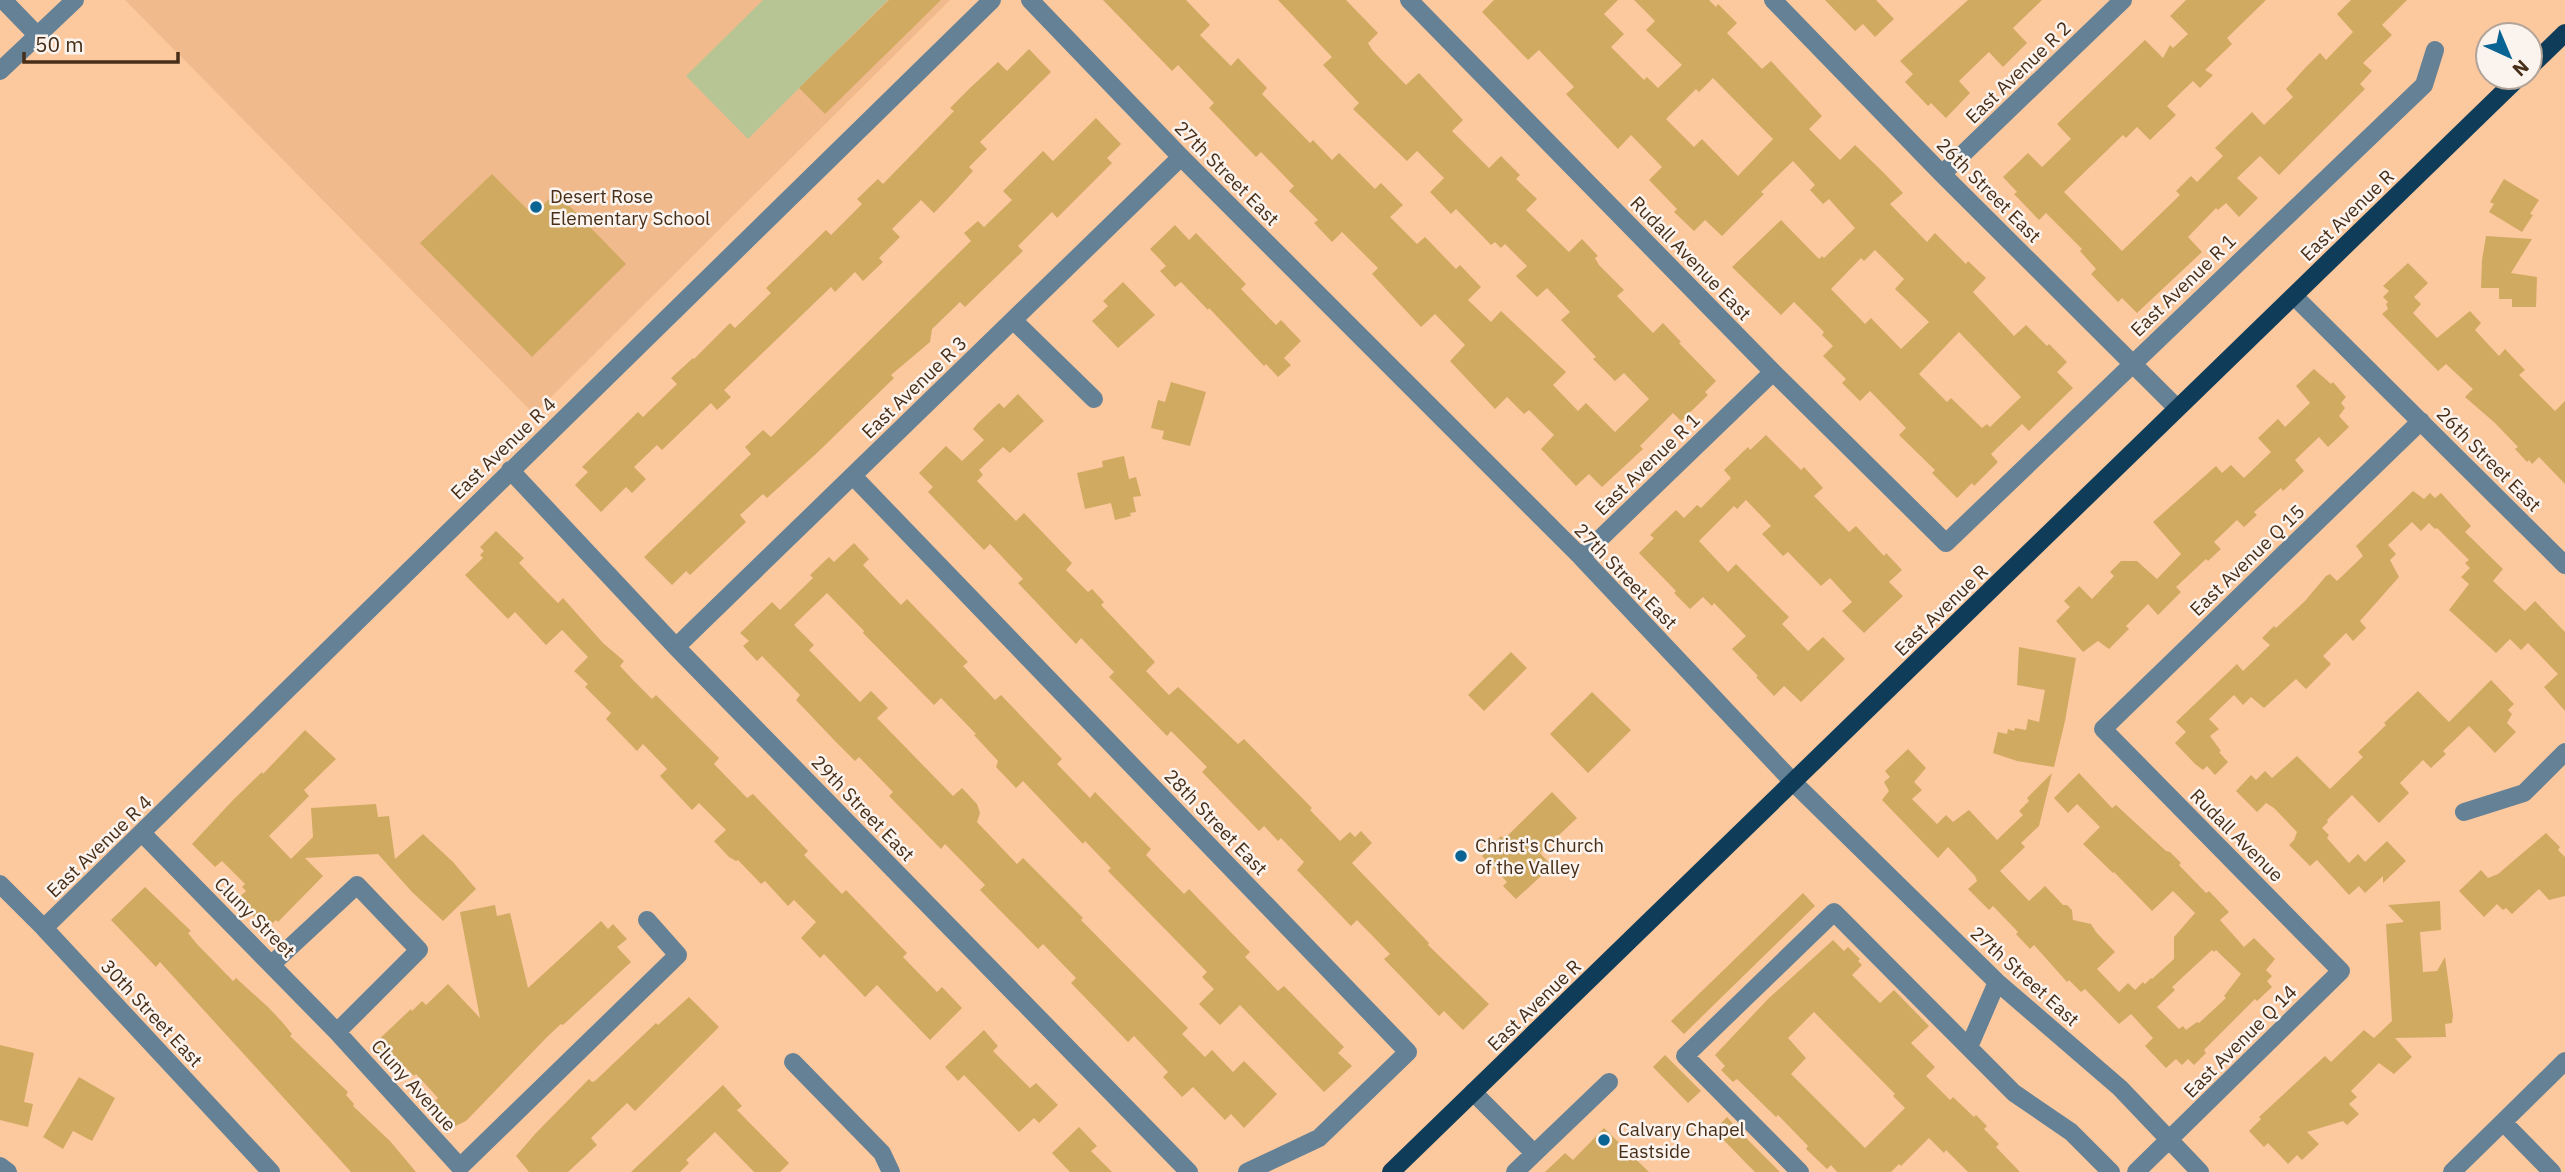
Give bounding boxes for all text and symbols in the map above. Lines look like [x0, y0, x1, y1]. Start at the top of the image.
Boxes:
street label: East Avenue R 2 [1960, 16, 2076, 128]
scale bar [24, 21, 178, 65]
north arrow [2474, 21, 2544, 91]
text: 50 m [35, 30, 84, 58]
text: N [2508, 55, 2534, 82]
street label: 27th Street East [1170, 116, 1284, 230]
street label: 26th Street East [1932, 133, 2046, 247]
street label: East Avenue R [2295, 164, 2399, 266]
place label: Desert Rose Elementary School [550, 184, 710, 230]
street label: Rudall Avenue East [1625, 191, 1757, 325]
marker: Desert Rose Elementary School [528, 199, 544, 215]
street label: East Avenue R 1 [2125, 229, 2241, 341]
street label: East Avenue R 3 [856, 331, 972, 443]
street label: East Avenue R 4 [445, 392, 561, 504]
street label: 26th Street East [2432, 402, 2546, 516]
street label: East Avenue R 1 [1589, 408, 1705, 520]
street label: East Avenue Q 15 [2185, 499, 2309, 621]
street label: 27th Street East [1569, 518, 1683, 634]
street label: East Avenue R [1889, 559, 1993, 661]
street label: 29th Street East [806, 750, 920, 866]
street label: 28th Street East [1159, 764, 1273, 880]
street label: Rudall Avenue [2185, 783, 2289, 887]
street label: East Avenue R 4 [41, 790, 157, 902]
place label: Christ's Church of the Valley [1475, 833, 1604, 879]
marker: Christ's Church of the Valley [1453, 848, 1469, 864]
street label: Cluny Street [210, 872, 300, 962]
street label: 27th Street East [1966, 921, 2084, 1031]
street label: 30th Street East [96, 954, 208, 1072]
street label: East Avenue R [1482, 954, 1586, 1056]
street label: East Avenue Q 14 [2178, 979, 2302, 1103]
street label: Cluny Avenue [366, 1034, 462, 1136]
place label: Calvary Chapel Eastside [1618, 1117, 1745, 1163]
marker: Calvary Chapel Eastside [1596, 1132, 1612, 1148]

